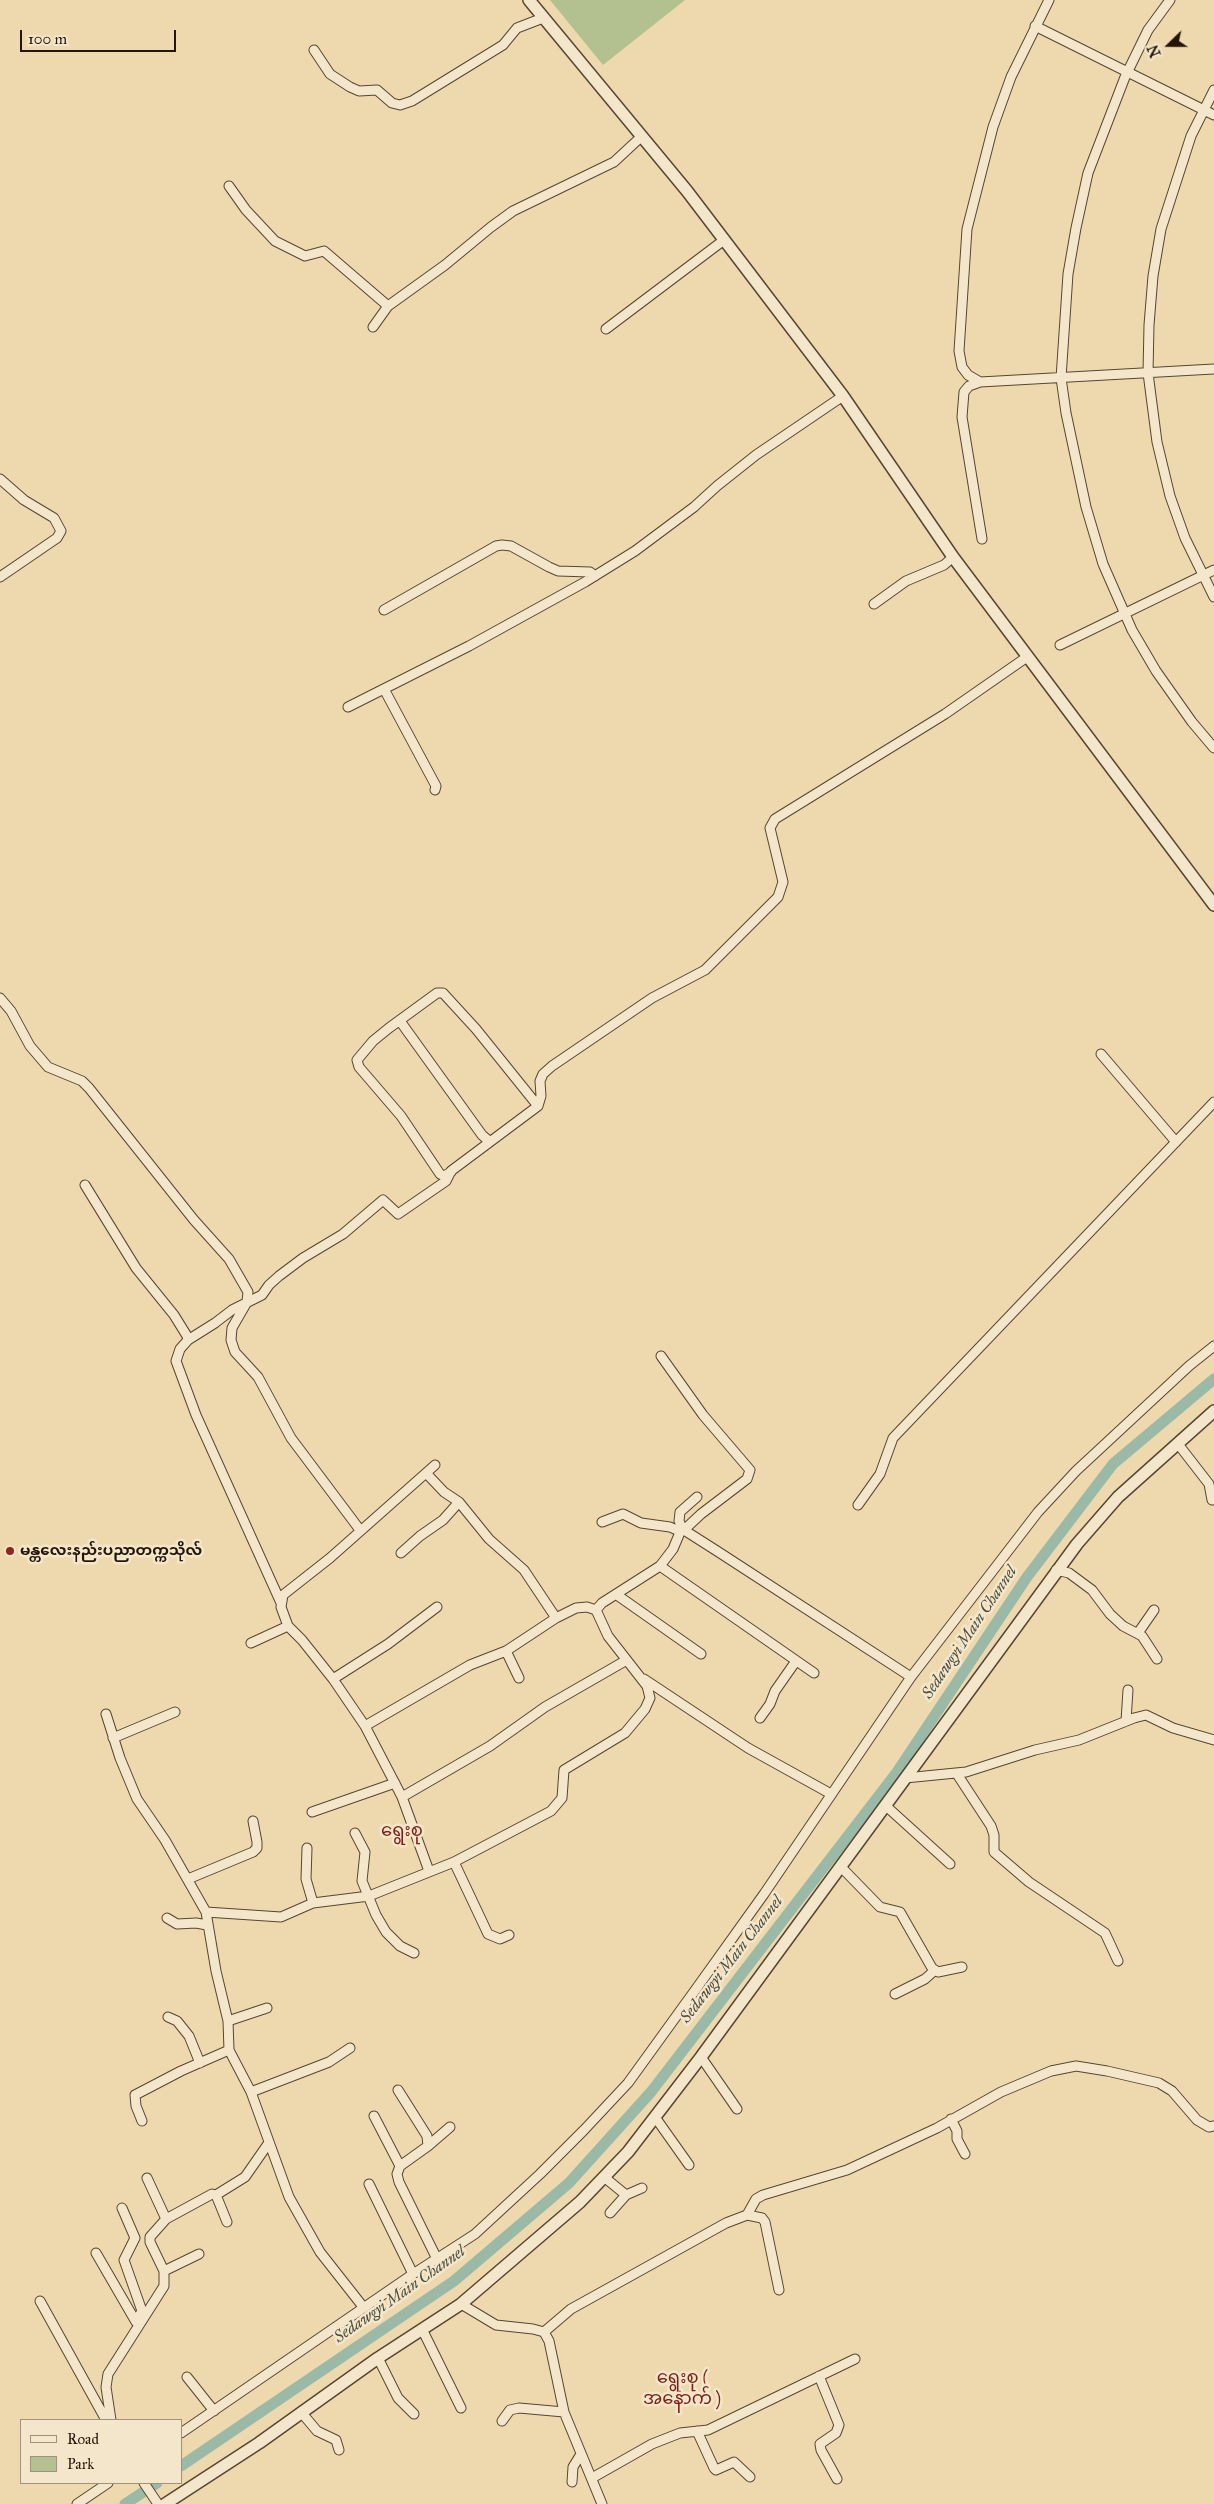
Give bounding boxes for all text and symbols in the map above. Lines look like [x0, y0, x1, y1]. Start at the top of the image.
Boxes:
scale bar [22, 20, 179, 52]
north arrow [1144, 20, 1194, 70]
text: 100 m [28, 30, 67, 48]
text: N [1145, 42, 1165, 59]
place label: မန္တလေးနည်းပညာတက္ကသိုလ် [20, 1542, 202, 1560]
marker: မန္တလေးနည်းပညာတက္ကသိုလ် [4, 1545, 16, 1557]
water label: Sedawgyi Main Channel [918, 1563, 1022, 1703]
district label: ရွေးစု [381, 1821, 423, 1843]
water label: Sedawgyi Main Channel [676, 1893, 788, 2027]
water label: Sedawgyi Main Channel [331, 2242, 469, 2348]
district label: ရွေးစု ( အနောက် ) [643, 2368, 721, 2410]
legend [20, 2419, 182, 2484]
text: Road [67, 2430, 99, 2448]
text: Park [67, 2455, 94, 2473]

